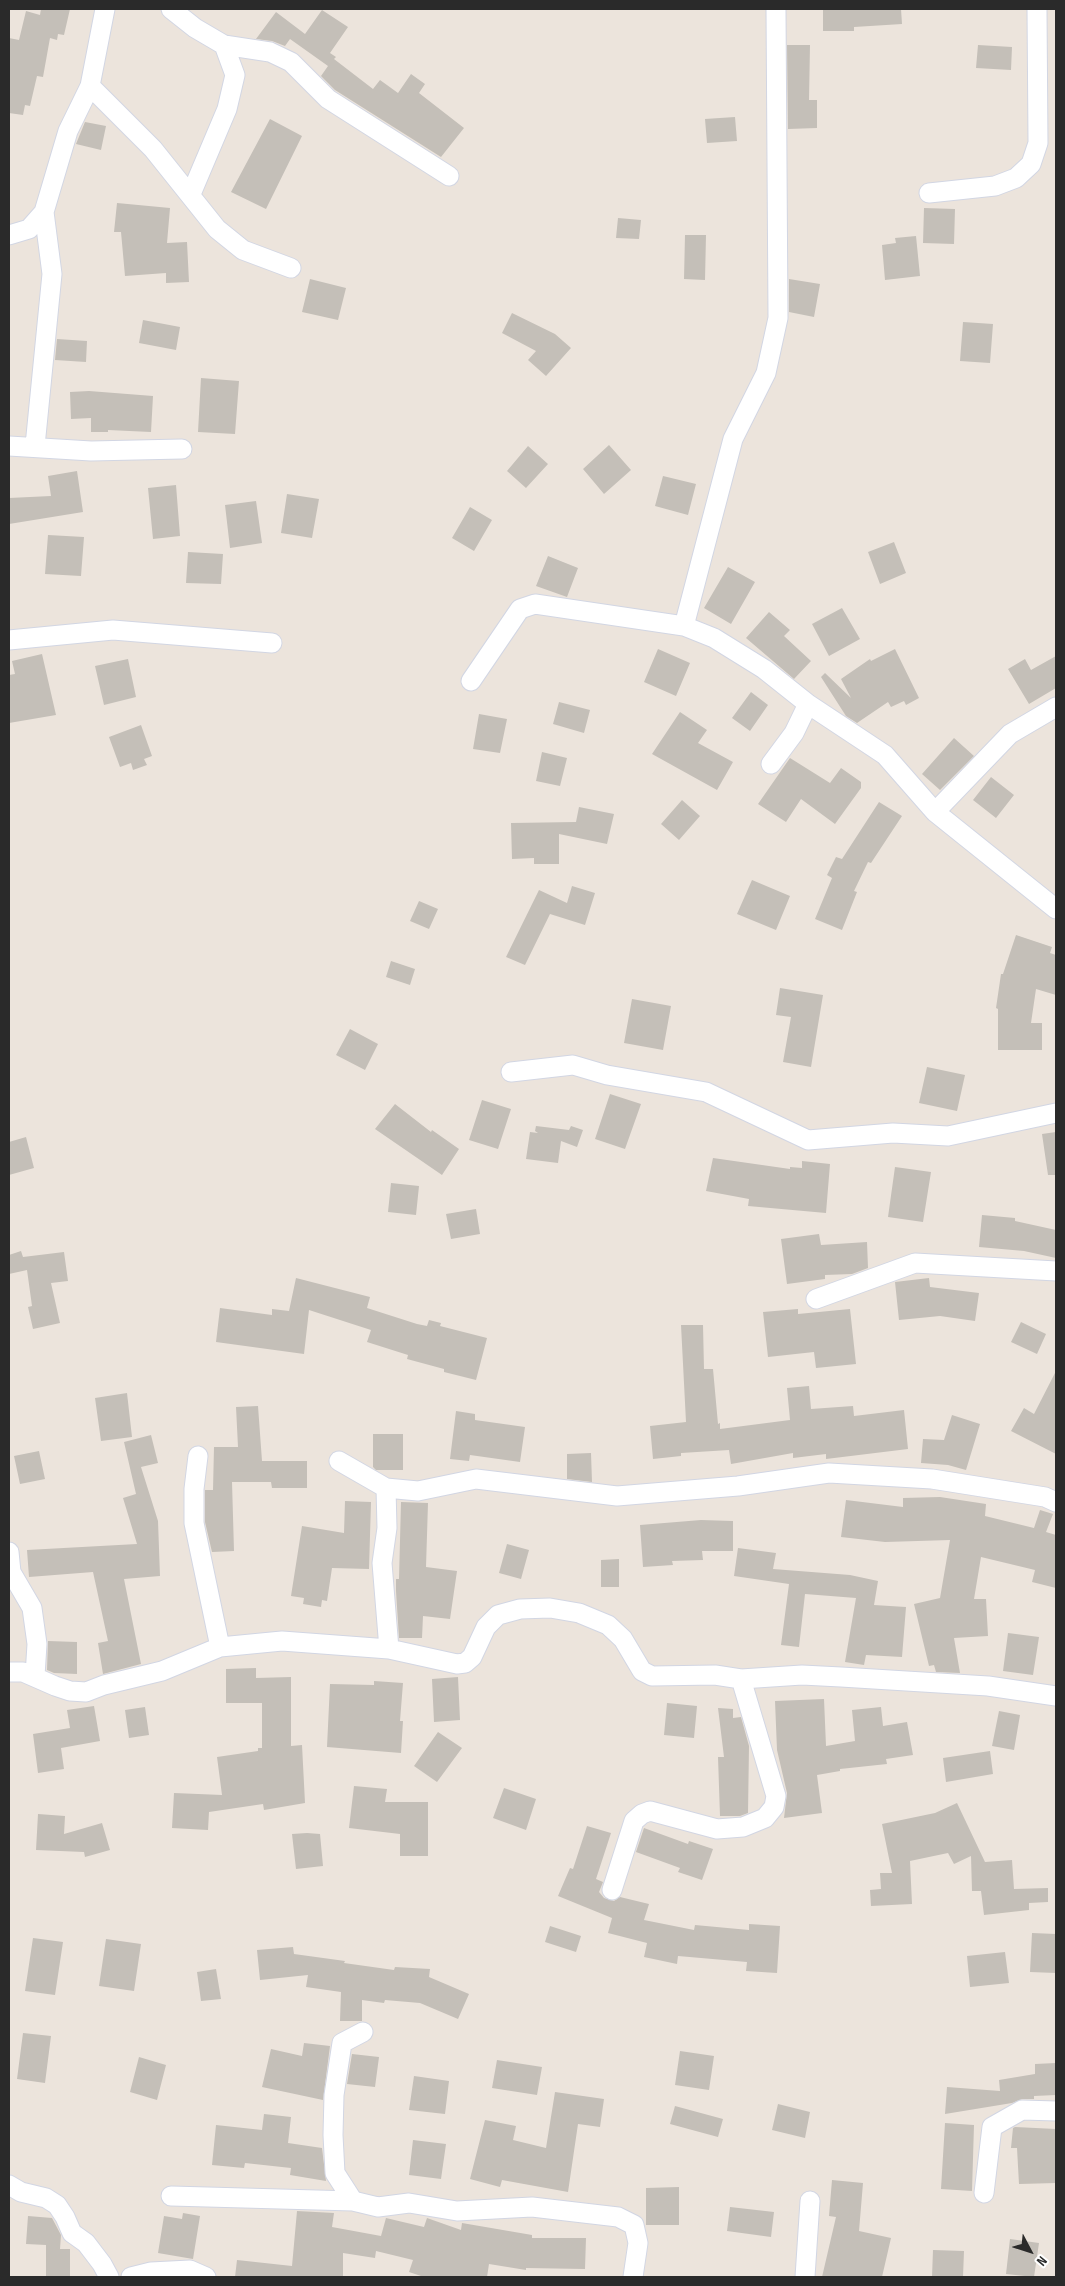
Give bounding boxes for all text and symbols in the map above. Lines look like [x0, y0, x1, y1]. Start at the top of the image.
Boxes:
north arrow [1005, 2226, 1055, 2276]
text: N [1033, 2253, 1051, 2269]

